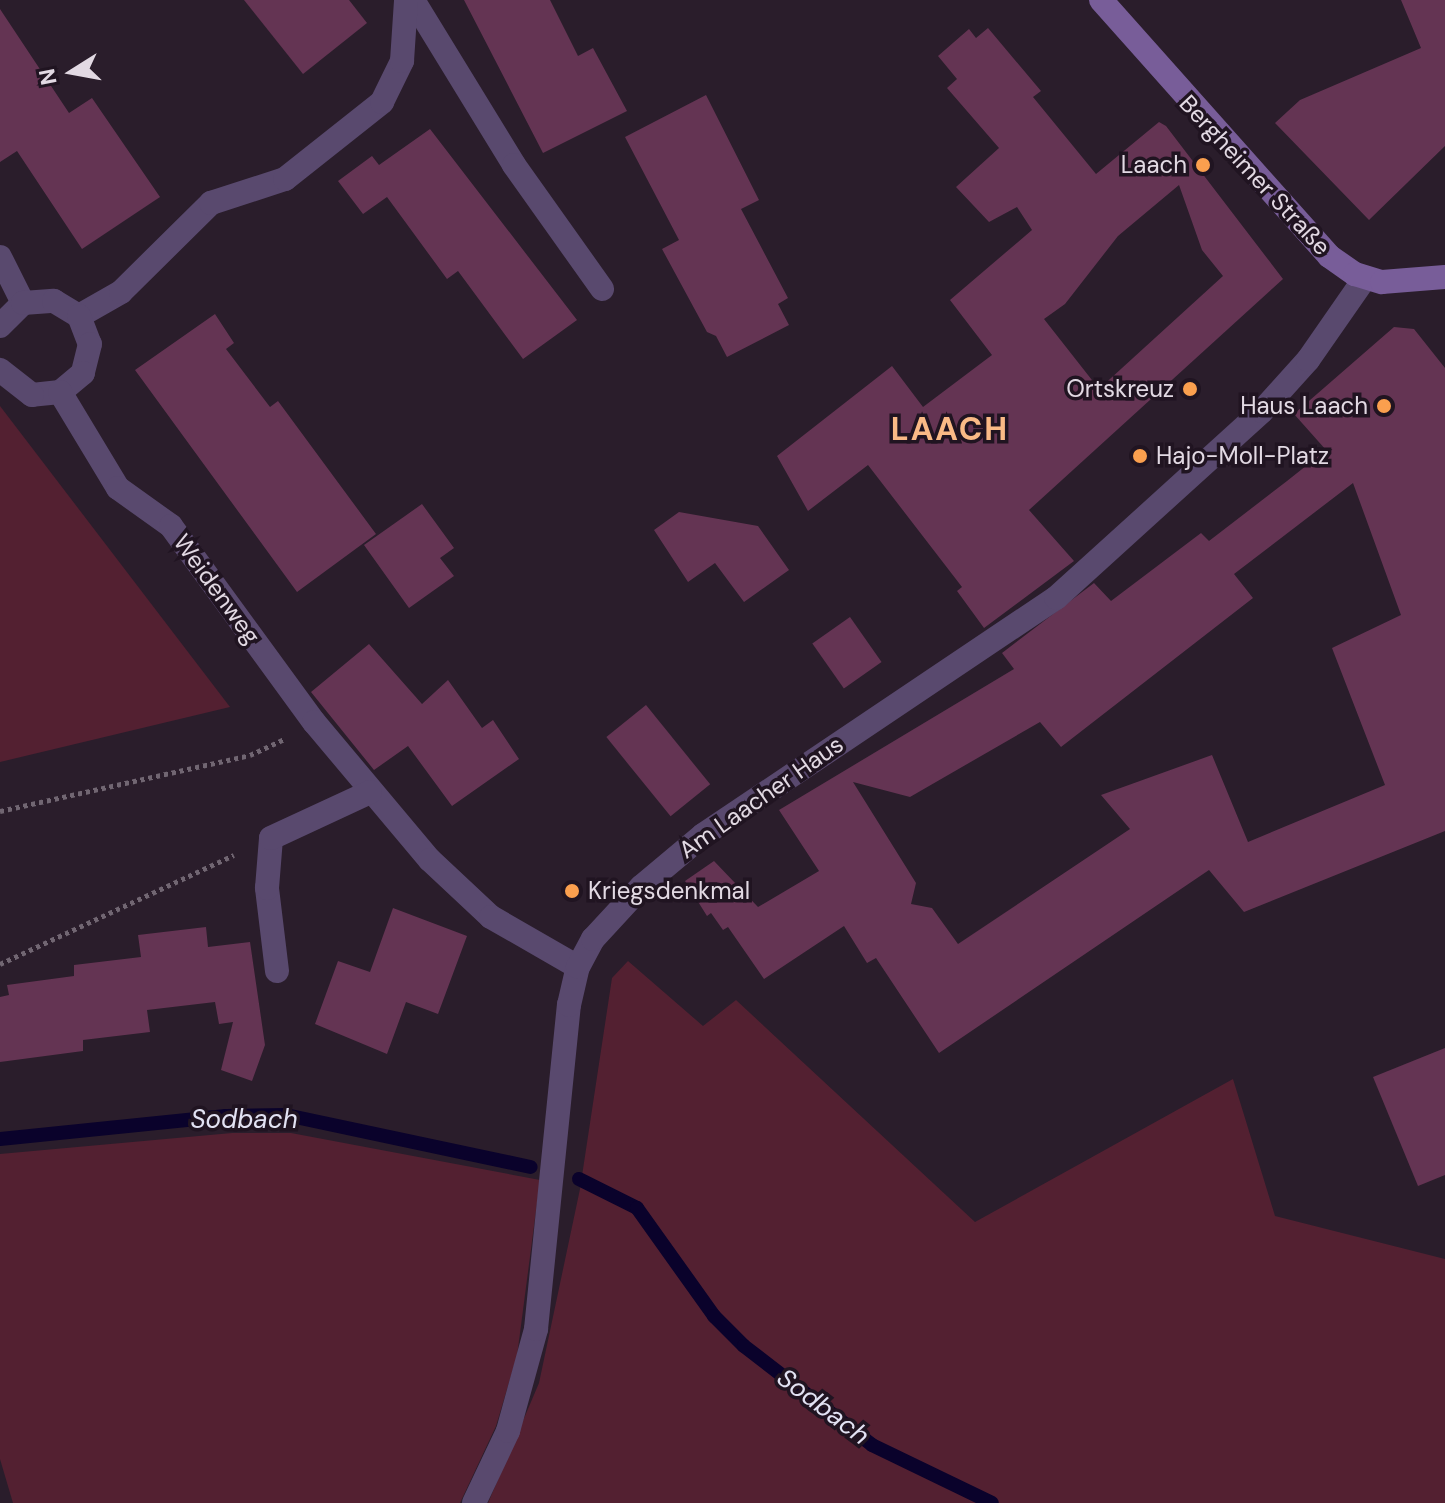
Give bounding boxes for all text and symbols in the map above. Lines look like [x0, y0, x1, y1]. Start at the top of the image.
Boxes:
north arrow [32, 32, 112, 112]
text: N [32, 66, 64, 87]
street label: Bergheimer Straße [1174, 89, 1336, 261]
place label: Laach [1121, 151, 1187, 179]
marker: Laach [1194, 156, 1212, 174]
place label: Ortskreuz [1066, 375, 1174, 403]
marker: Ortskreuz [1181, 380, 1199, 398]
place label: Haus Laach [1240, 392, 1368, 420]
marker: Haus Laach [1375, 397, 1393, 415]
district label: LAACH [891, 410, 1009, 448]
place label: Hajo-Moll-Platz [1156, 442, 1329, 470]
marker: Hajo-Moll-Platz [1131, 447, 1149, 465]
street label: Weidenweg [168, 528, 266, 650]
street label: Am Laacher Haus [673, 730, 849, 864]
place label: Kriegsdenkmal [588, 877, 750, 905]
marker: Kriegsdenkmal [563, 882, 581, 900]
water label: Sodbach [190, 1104, 298, 1136]
water label: Sodbach [771, 1362, 875, 1452]

